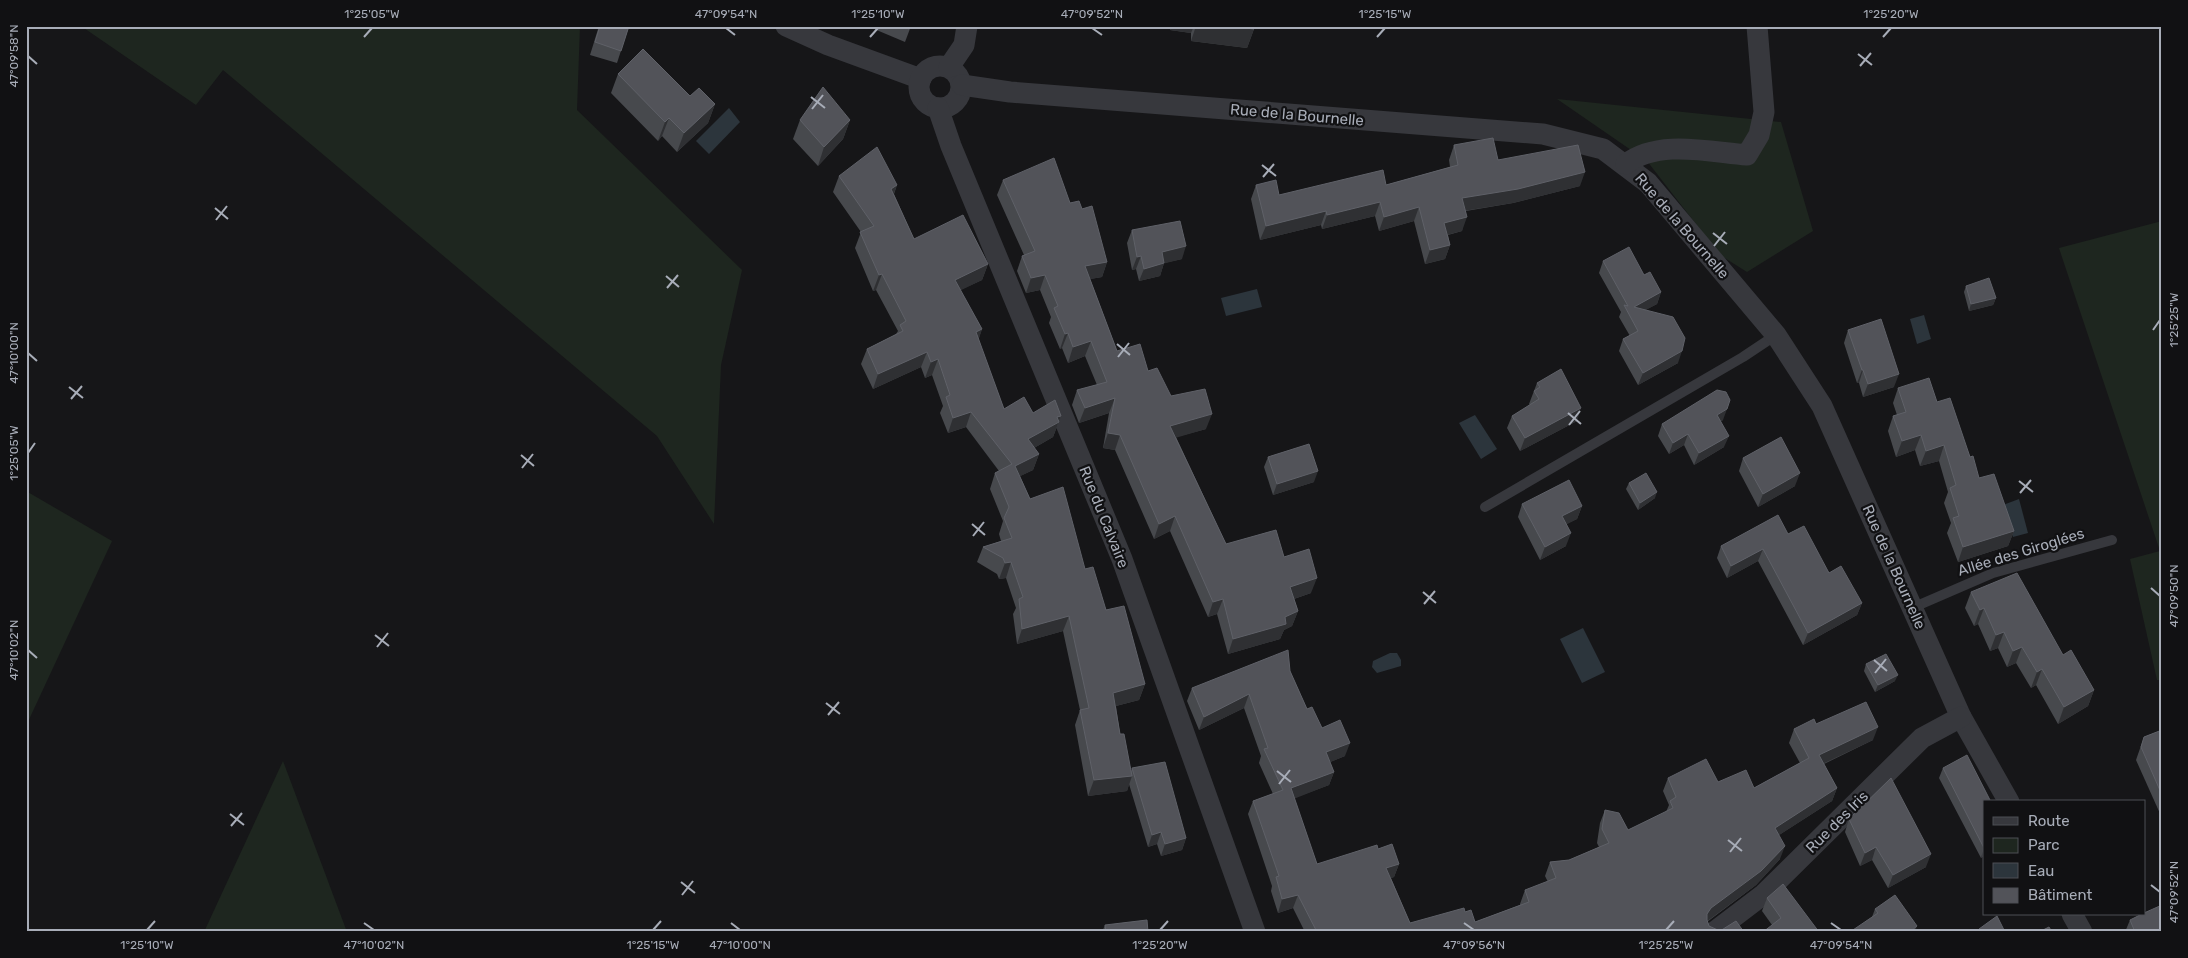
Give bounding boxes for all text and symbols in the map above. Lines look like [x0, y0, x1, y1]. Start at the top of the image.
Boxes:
text: 1°25'05"W [344, 7, 400, 21]
text: 47°09'54"N [695, 7, 757, 21]
text: 1°25'10"W [851, 7, 905, 21]
text: 47°09'52"N [1061, 7, 1123, 21]
text: 1°25'15"W [1359, 7, 1412, 21]
text: 1°25'20"W [1863, 7, 1919, 21]
text: 47°09'58"N [7, 25, 21, 88]
street label: Rue de la Bournelle [1229, 100, 1365, 130]
street label: Rue de la Bournelle [1631, 170, 1733, 282]
text: 1°25'25"W [2167, 292, 2181, 347]
text: 47°10'00"N [7, 322, 21, 384]
text: 1°25'05"W [7, 425, 21, 481]
street label: Rue du Calvaire [1075, 463, 1133, 571]
street label: Rue de la Bournelle [1859, 502, 1929, 632]
street label: Allée des Giroglées [1955, 524, 2087, 580]
text: 47°09'50"N [2167, 565, 2181, 627]
text: 47°10'02"N [7, 620, 21, 680]
street label: Rue des Iris [1802, 787, 1872, 857]
legend [1983, 800, 2146, 916]
text: Route [2028, 812, 2070, 830]
text: Parc [2028, 836, 2060, 854]
text: 47°09'52"N [2167, 861, 2181, 923]
text: Eau [2028, 862, 2054, 880]
text: Bâtiment [2028, 886, 2092, 904]
text: 1°25'10"W [120, 938, 174, 952]
text: 47°10'02"N [344, 938, 404, 952]
text: 1°25'15"W [627, 938, 680, 952]
text: 47°10'00"N [709, 938, 771, 952]
text: 1°25'20"W [1132, 938, 1188, 952]
text: 47°09'56"N [1443, 938, 1505, 952]
text: 1°25'25"W [1639, 938, 1694, 952]
text: 47°09'54"N [1810, 938, 1872, 952]

